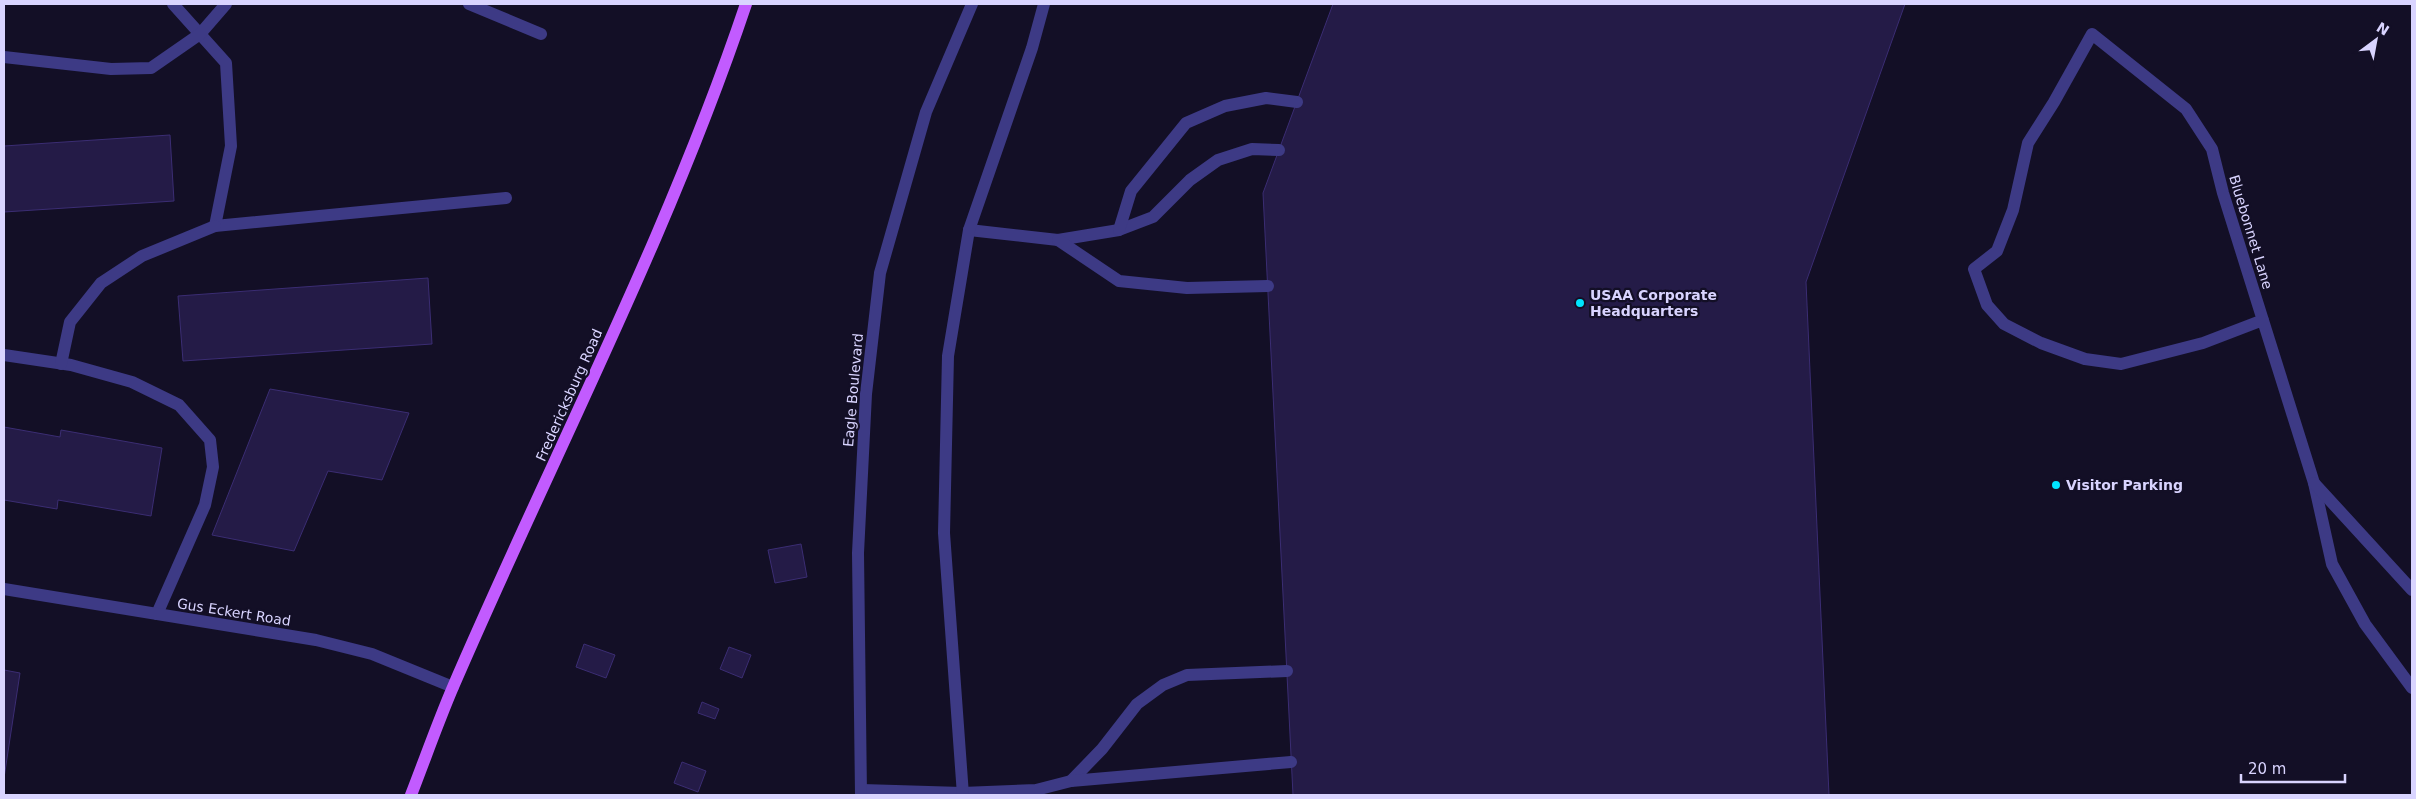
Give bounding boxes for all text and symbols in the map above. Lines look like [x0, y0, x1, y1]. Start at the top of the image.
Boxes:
north arrow [2351, 15, 2401, 65]
text: N [2374, 19, 2392, 39]
street label: Bluebonnet Lane [2226, 173, 2276, 291]
place label: USAA Corporate Headquarters [1590, 287, 1717, 319]
marker: USAA Corporate Headquarters [1574, 297, 1586, 309]
street label: Fredericksburg Road [533, 326, 605, 464]
street label: Eagle Boulevard [840, 332, 866, 448]
place label: Visitor Parking [2066, 477, 2183, 493]
marker: Visitor Parking [2050, 479, 2062, 491]
street label: Gus Eckert Road [176, 595, 292, 629]
scale bar [2241, 752, 2345, 784]
text: 20 m [2248, 760, 2286, 778]

